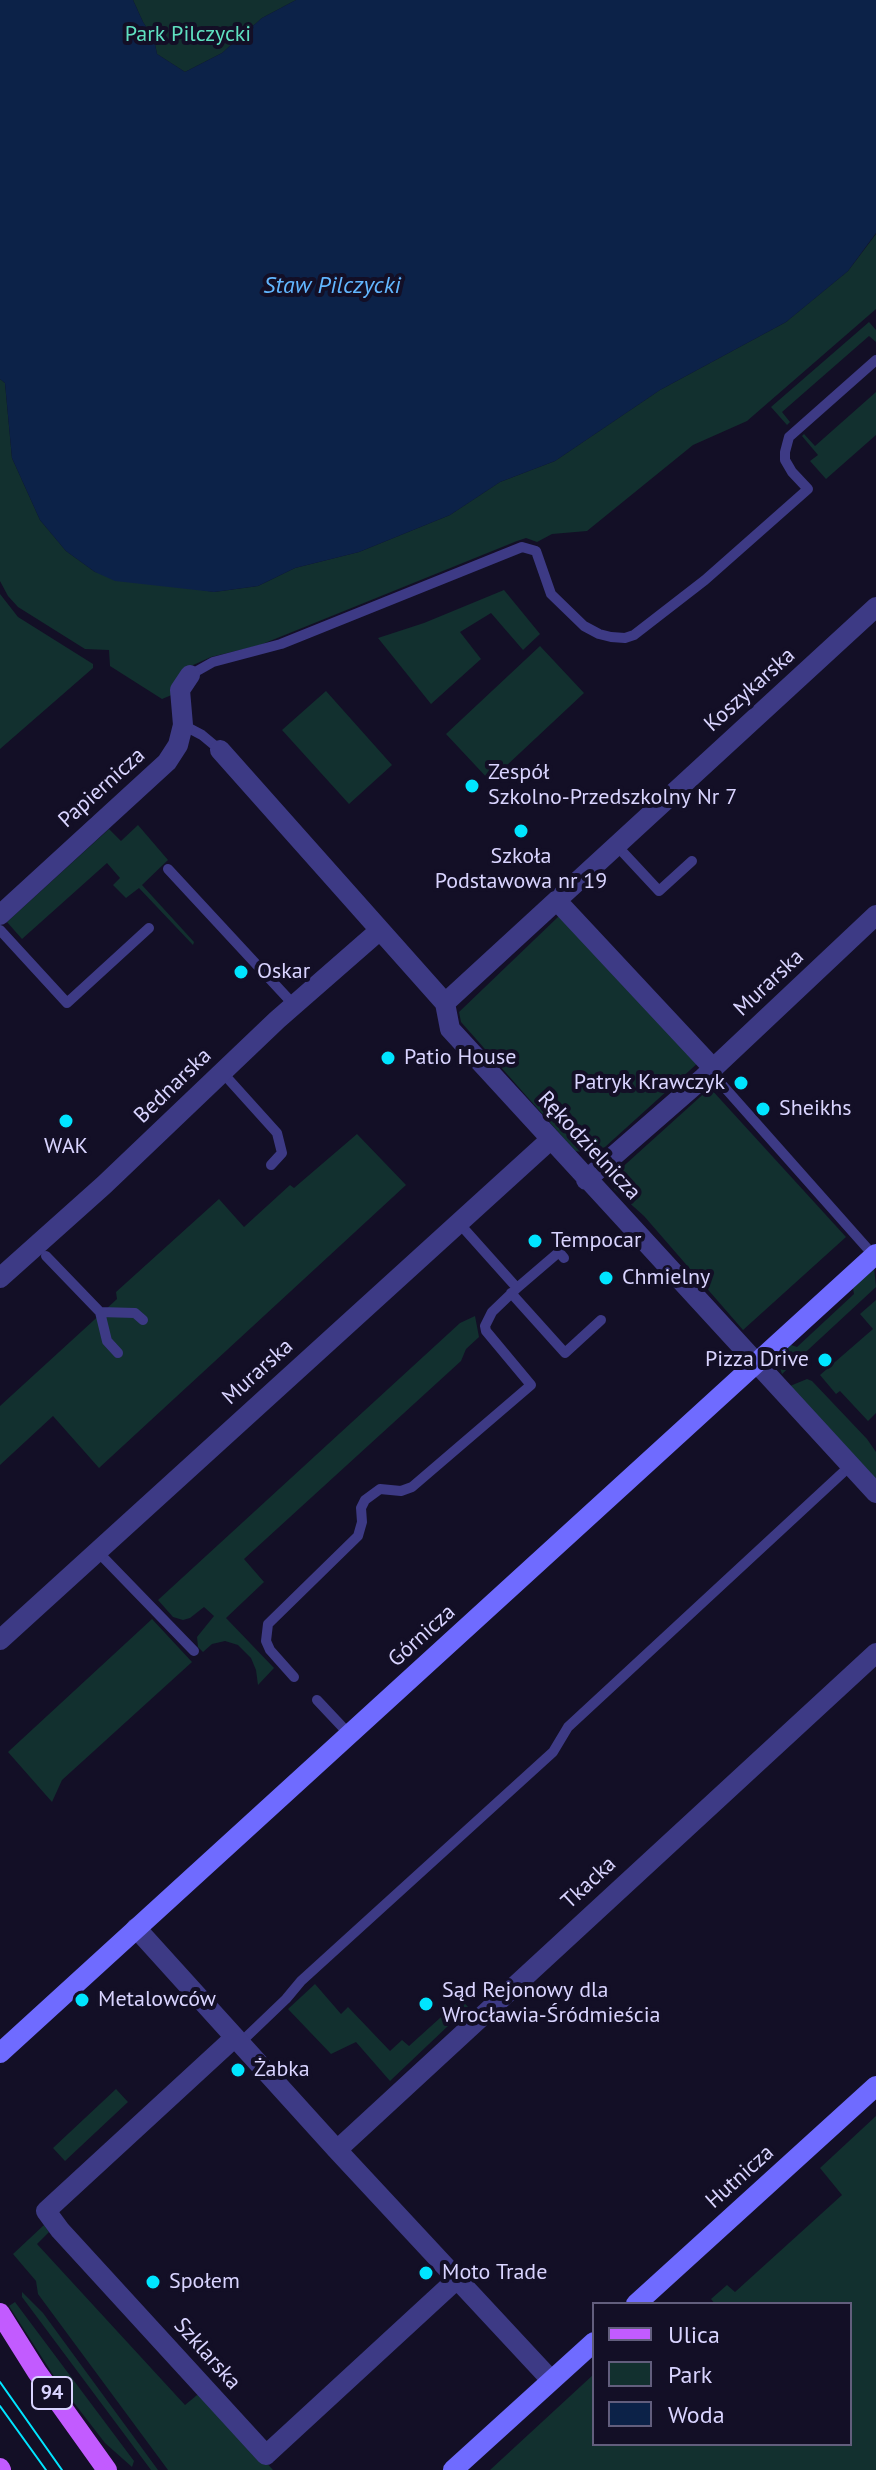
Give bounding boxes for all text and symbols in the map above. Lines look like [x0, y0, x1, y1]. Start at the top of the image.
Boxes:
park label: Park Pilczycki [125, 22, 251, 48]
water label: Staw Pilczycki [263, 272, 401, 300]
street label: Koszykarska [699, 642, 801, 738]
street label: Papiernicza [53, 742, 151, 834]
place label: Zespół Szkolno-Przedszkolny Nr 7 [488, 760, 737, 812]
marker: Zespół Szkolno-Przedszkolny Nr 7 [463, 777, 481, 795]
marker: Szkoła Podstawowa nr 19 [512, 822, 530, 840]
place label: Szkoła Podstawowa nr 19 [435, 844, 607, 896]
street label: Murarska [729, 944, 809, 1022]
place label: Oskar [257, 959, 310, 985]
marker: Oskar [232, 963, 250, 981]
street label: Bednarska [129, 1043, 217, 1129]
place label: Patio House [404, 1045, 516, 1071]
marker: Patio House [379, 1049, 397, 1067]
place label: Patryk Krawczyk [574, 1070, 725, 1096]
marker: Patryk Krawczyk [732, 1074, 750, 1092]
street label: Rękodzielnicza [532, 1086, 646, 1206]
place label: Sheikhs [779, 1096, 852, 1122]
marker: Sheikhs [754, 1100, 772, 1118]
marker: WAK [57, 1112, 75, 1130]
place label: WAK [44, 1134, 88, 1160]
place label: Tempocar [551, 1228, 641, 1254]
marker: Tempocar [526, 1232, 544, 1250]
place label: Chmielny [622, 1265, 710, 1291]
marker: Chmielny [597, 1269, 615, 1287]
street label: Murarska [217, 1333, 299, 1411]
place label: Pizza Drive [705, 1347, 809, 1373]
marker: Pizza Drive [816, 1351, 834, 1369]
street label: Górnicza [383, 1599, 461, 1673]
street label: Tkacka [556, 1851, 622, 1915]
place label: Sąd Rejonowy dla Wrocławia-Śródmieścia [442, 1978, 660, 2030]
place label: Metalowców [98, 1987, 216, 2013]
marker: Metalowców [73, 1991, 91, 2009]
marker: Sąd Rejonowy dla Wrocławia-Śródmieścia [417, 1995, 435, 2013]
place label: Żabka [254, 2057, 310, 2083]
marker: Żabka [229, 2061, 247, 2079]
street label: Hutnicza [701, 2140, 779, 2214]
place label: Moto Trade [442, 2260, 547, 2286]
marker: Moto Trade [417, 2264, 435, 2282]
place label: Społem [169, 2269, 240, 2295]
marker: Społem [144, 2273, 162, 2291]
legend [592, 2302, 852, 2446]
street label: Szklarska [168, 2313, 246, 2395]
text: Ulica [668, 2319, 720, 2350]
text: Park [668, 2359, 712, 2390]
road number: 94 [32, 2377, 72, 2409]
text: Woda [668, 2399, 725, 2430]

